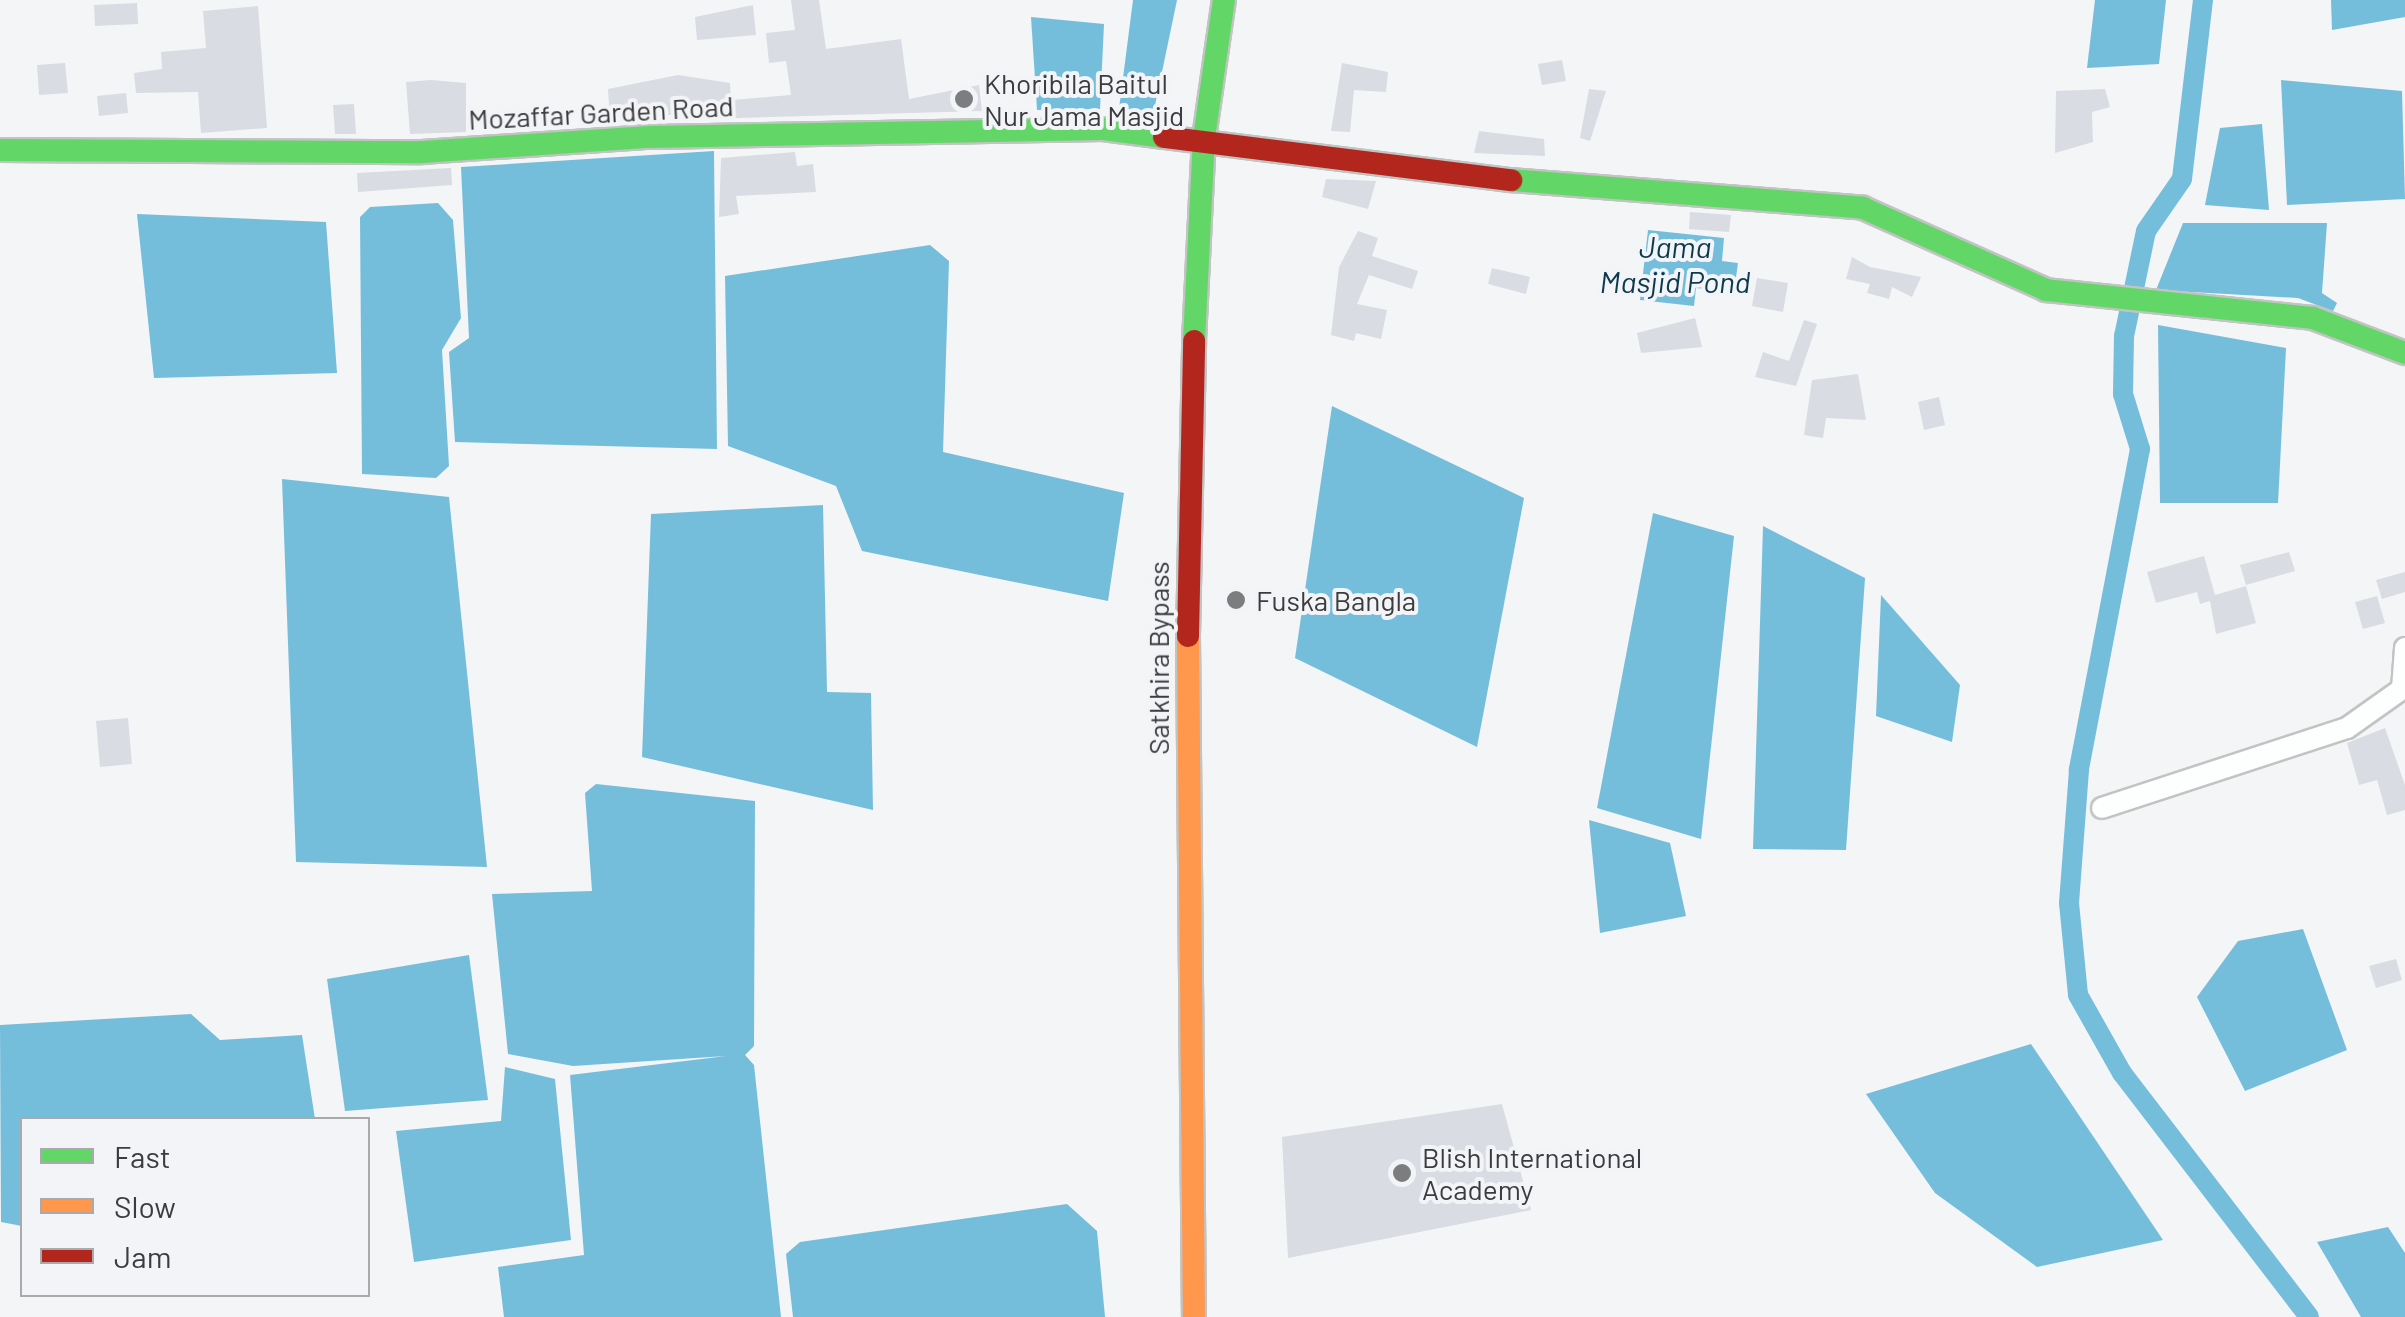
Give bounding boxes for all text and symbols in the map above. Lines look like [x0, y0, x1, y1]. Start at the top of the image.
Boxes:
place label: Khoribila Baitul Nur Jama Masjid [984, 66, 1184, 132]
street label: Mozaffar Garden Road [467, 88, 735, 136]
marker: Khoribila Baitul Nur Jama Masjid [953, 88, 975, 110]
water label: Jama Masjid Pond [1600, 228, 1750, 298]
street label: Satkhira Bypass [1141, 561, 1175, 755]
place label: Fuska Bangla [1256, 583, 1416, 617]
marker: Fuska Bangla [1225, 589, 1247, 611]
legend [20, 1117, 370, 1297]
text: Fast [114, 1138, 171, 1174]
place label: Blish International Academy [1422, 1140, 1642, 1206]
marker: Blish International Academy [1391, 1162, 1413, 1184]
text: Slow [114, 1188, 176, 1224]
text: Jam [114, 1238, 171, 1274]

